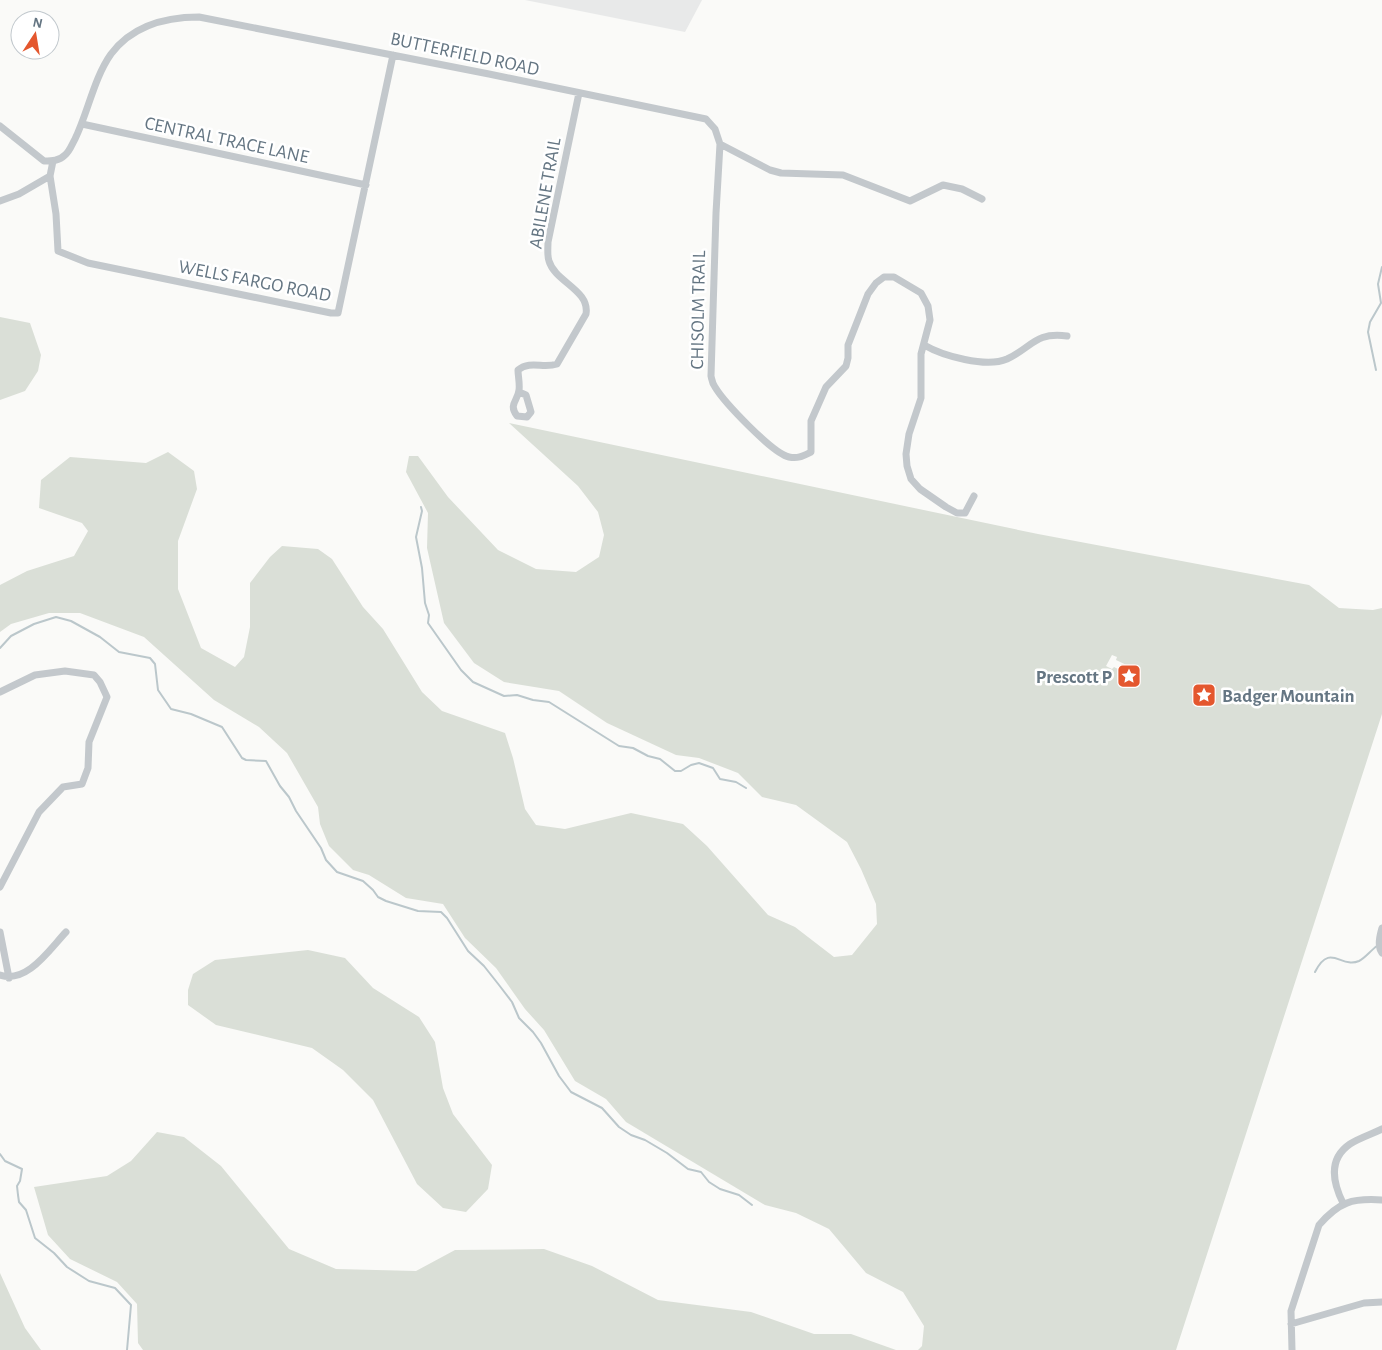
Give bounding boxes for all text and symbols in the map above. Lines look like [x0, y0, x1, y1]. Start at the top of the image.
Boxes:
north arrow [10, 10, 60, 60]
text: N [31, 15, 44, 31]
street label: BUTTERFIELD ROAD [389, 29, 541, 80]
street label: CENTRAL TRACE LANE [143, 114, 311, 167]
street label: ABILENE TRAIL [526, 136, 565, 250]
street label: CHISOLM TRAIL [688, 250, 709, 370]
street label: WELLS FARGO ROAD [177, 257, 333, 306]
place icon: Prescott P [1116, 663, 1142, 689]
place label: Prescott P [1036, 668, 1112, 687]
place icon: Badger Mountain [1191, 682, 1217, 708]
place label: Badger Mountain [1222, 687, 1355, 706]

